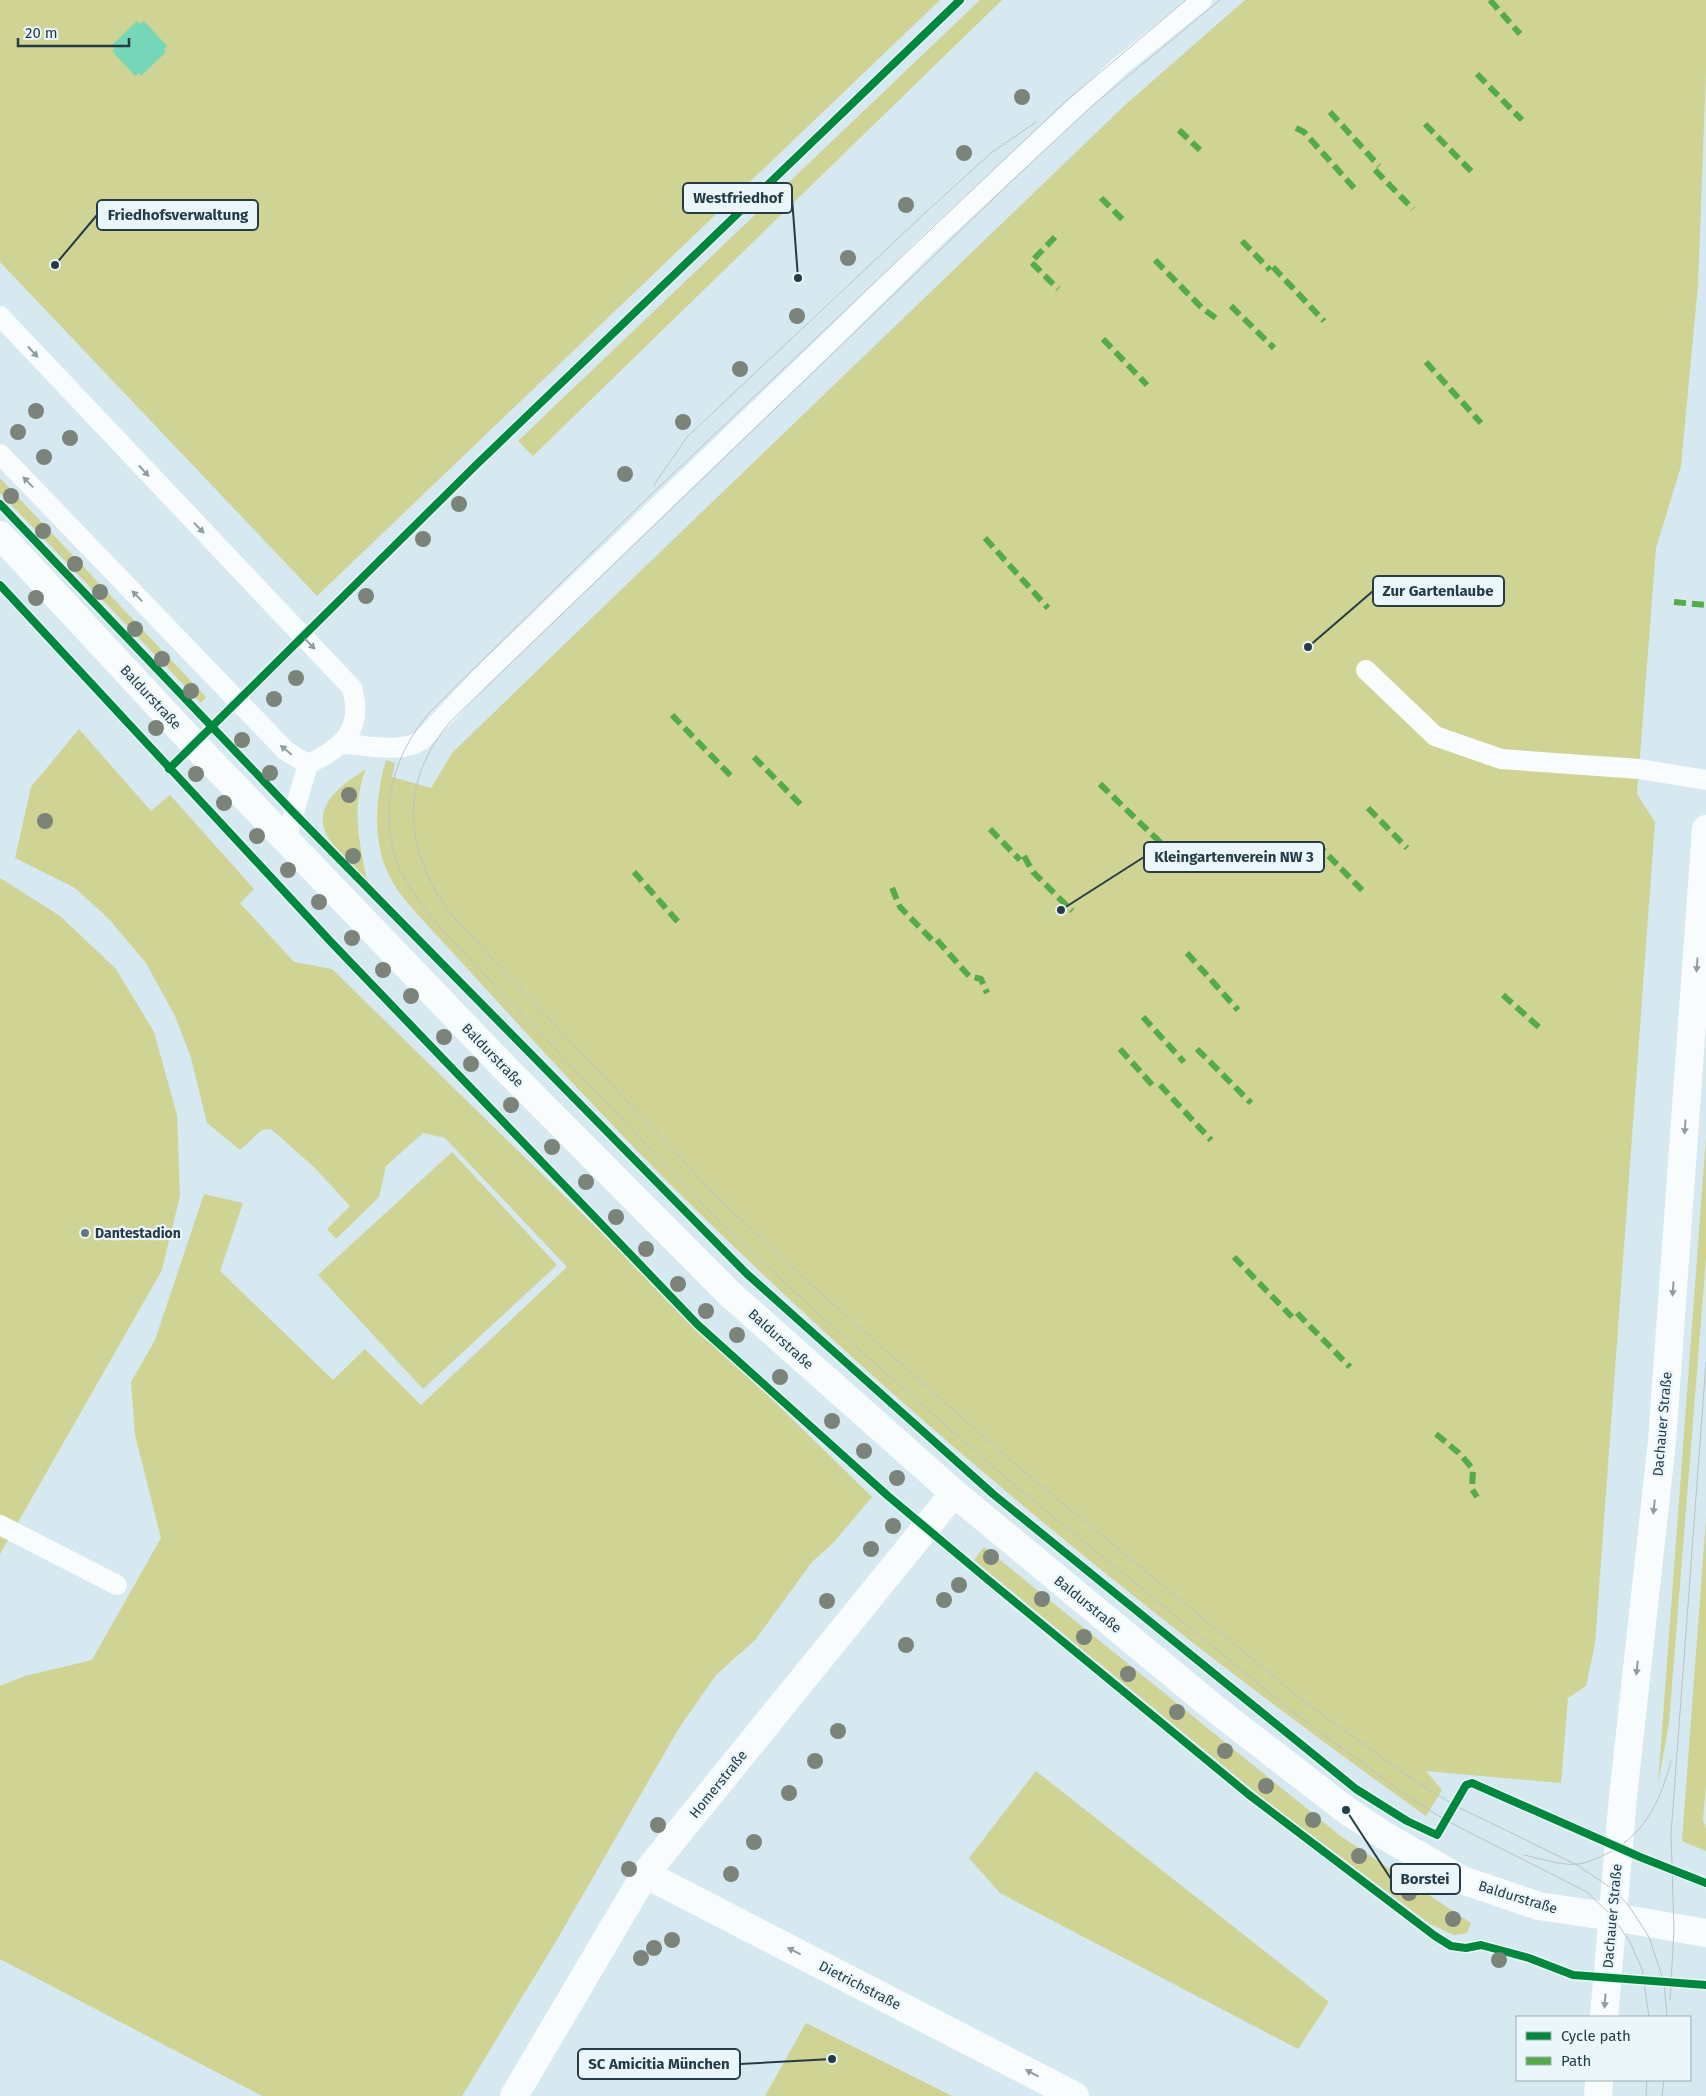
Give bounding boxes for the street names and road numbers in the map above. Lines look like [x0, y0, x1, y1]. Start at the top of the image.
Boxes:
street label: Baldurstraße [117, 662, 185, 733]
street label: Baldurstraße [458, 1020, 527, 1091]
street label: Baldurstraße [745, 1306, 817, 1373]
street label: Dachauer Straße [1649, 1371, 1676, 1477]
street label: Baldurstraße [1051, 1572, 1125, 1637]
street label: Homerstraße [686, 1747, 751, 1822]
street label: Dachauer Straße [1599, 1863, 1626, 1969]
street label: Baldurstraße [1476, 1877, 1559, 1918]
street label: Dietrichstraße [816, 1957, 904, 2013]

